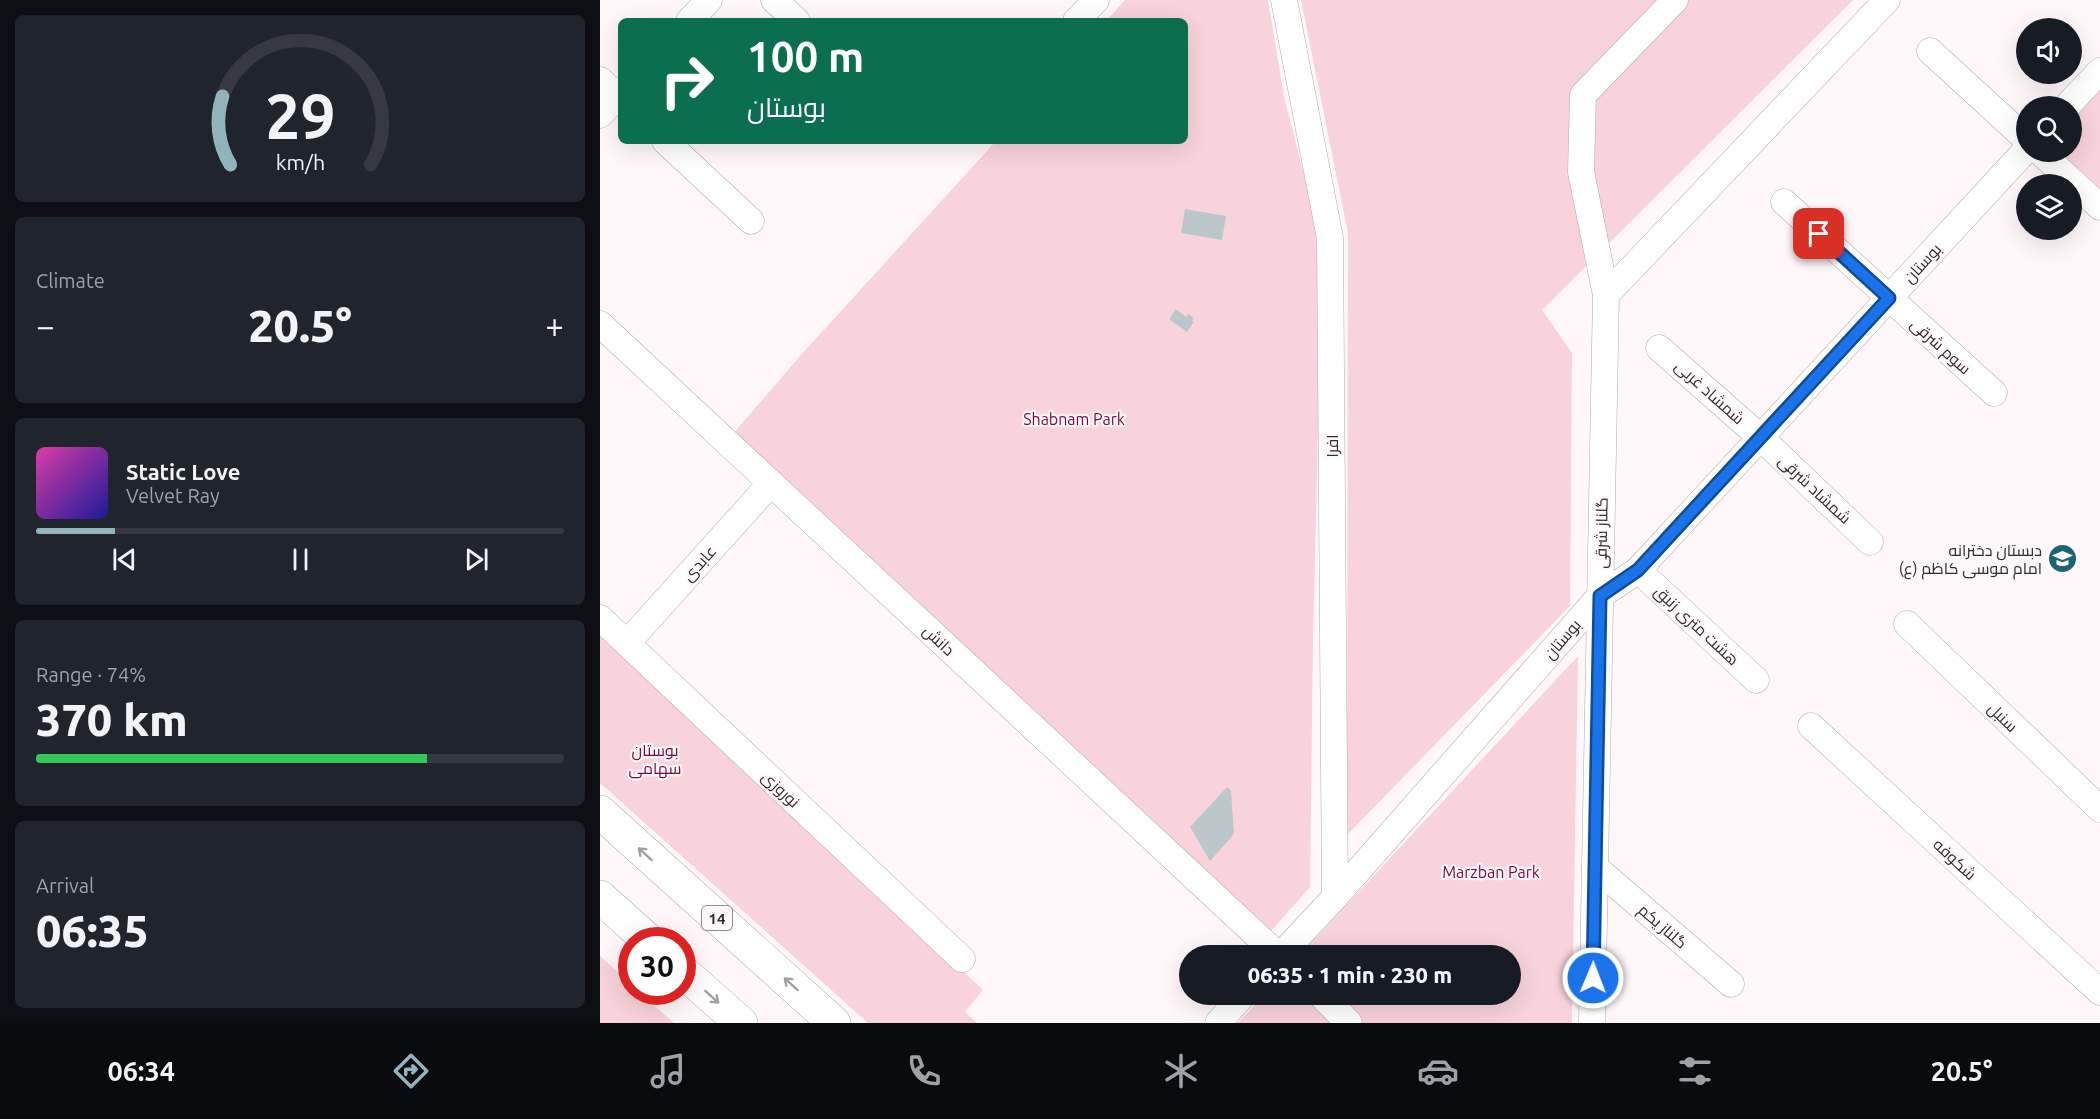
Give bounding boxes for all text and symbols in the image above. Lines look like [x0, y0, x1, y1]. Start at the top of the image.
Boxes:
map controls [2016, 18, 2082, 240]
button: sound [2016, 18, 2082, 84]
text: 100 m [747, 33, 864, 80]
icon: right [648, 42, 726, 120]
text: 29 [265, 81, 335, 151]
text: بوستان [747, 92, 826, 122]
button: search [2016, 96, 2082, 162]
text: km/h [275, 151, 325, 175]
button: layers [2016, 174, 2082, 240]
pin [1793, 208, 1844, 259]
icon: arrive [1802, 217, 1835, 250]
street label: بوستان [1899, 240, 1946, 288]
text: Climate [36, 269, 105, 292]
text: 20.5° [248, 300, 352, 351]
text: − [36, 307, 55, 344]
text: + [545, 307, 564, 344]
street label: سوم شرقی [1905, 314, 1975, 380]
street label: شمشاد غربی [1670, 356, 1748, 429]
park label: Shabnam Park [1023, 410, 1125, 428]
street label: افرا [1323, 434, 1342, 458]
street label: شمشاد شرقی [1774, 451, 1855, 529]
text: Static Love [126, 459, 241, 484]
text: Velvet Ray [126, 484, 220, 507]
street label: گلناز شرقی [1591, 497, 1613, 569]
place label: دبستان دخترانه امام موسی کاظم (ع) [1899, 541, 2042, 580]
street label: عابدی [678, 542, 721, 586]
icon: previous [108, 543, 141, 576]
icon: pause [284, 543, 317, 576]
icon: next [460, 543, 493, 576]
school or university icon: دبستان دخترانه امام موسی کاظم (ع) [2047, 543, 2079, 575]
street label: هشت متری زنبق [1650, 581, 1743, 670]
street label: بوستان [1540, 615, 1586, 664]
street label: دانش [918, 621, 958, 660]
text: Range · 74% [36, 663, 146, 686]
text: 370 km [36, 694, 188, 745]
street label: سنبل [1983, 699, 2021, 737]
park label: بوستان سهامی [629, 741, 681, 779]
street label: نوروزی [757, 767, 804, 812]
street label: شکوفه [1929, 835, 1980, 884]
one-way arrow [638, 847, 653, 861]
park label: Marzban Park [1442, 863, 1540, 881]
text: Arrival [36, 874, 94, 897]
street label: گلناز یکم [1633, 900, 1691, 954]
text: 06:35 [36, 905, 149, 956]
road number: 14 [702, 906, 732, 930]
speed limit sign: 30 [618, 927, 696, 1005]
position arrow [1561, 946, 1625, 1010]
text: 06:35 · 1 min · 230 m [1248, 962, 1452, 987]
one-way arrow [784, 977, 799, 991]
one-way arrow [704, 990, 719, 1004]
icon: directions [390, 1050, 432, 1092]
icon: music [647, 1050, 689, 1092]
icon: phone [903, 1050, 945, 1092]
icon: climate [1160, 1050, 1202, 1092]
icon: car [1417, 1050, 1459, 1092]
icon: filters [1674, 1050, 1716, 1092]
text: 06:34 [107, 1056, 175, 1086]
text: 20.5° [1931, 1056, 1993, 1086]

